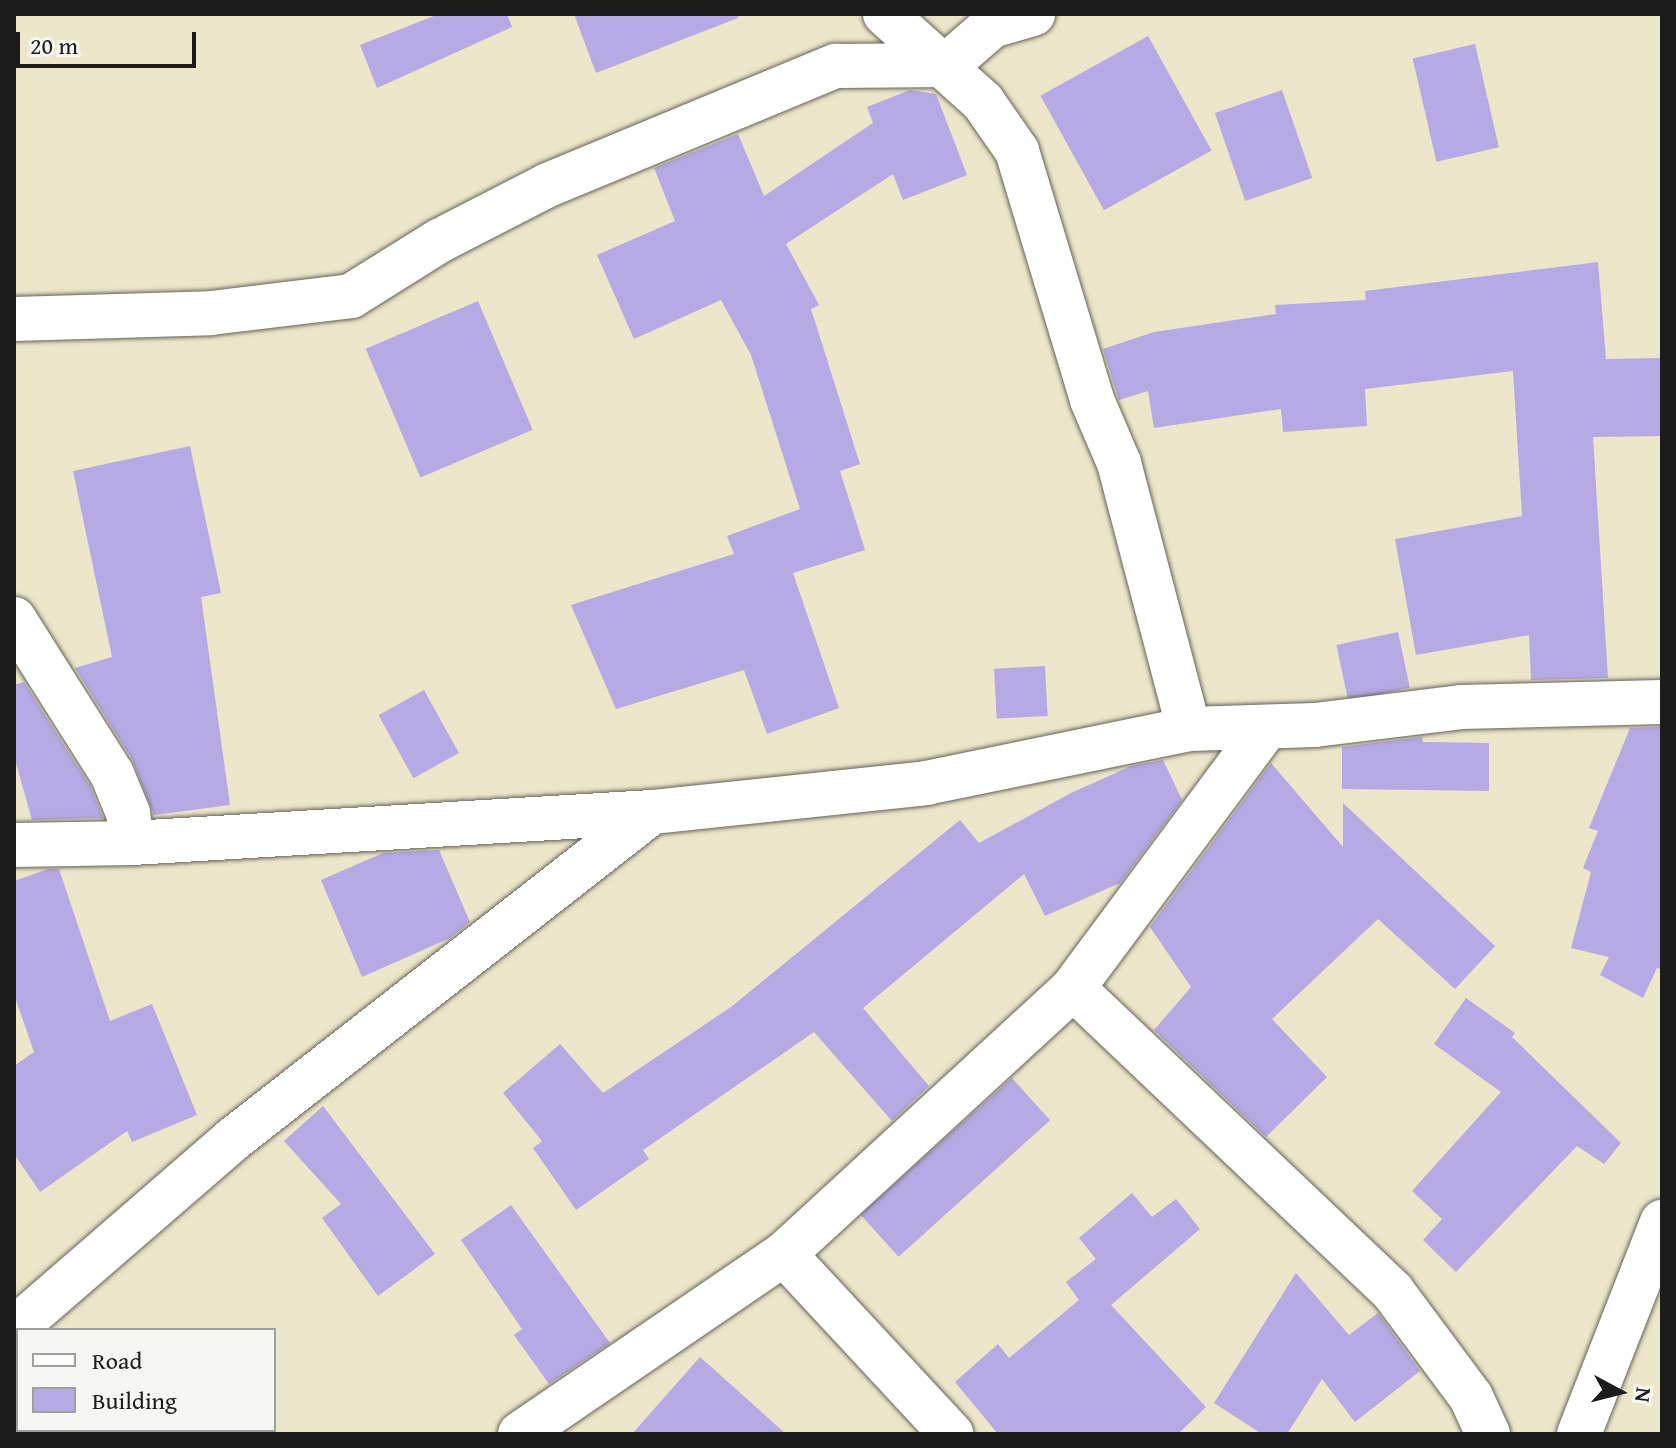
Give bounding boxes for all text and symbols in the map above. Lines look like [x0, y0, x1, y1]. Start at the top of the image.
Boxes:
scale bar [20, 16, 200, 66]
text: 20 m [30, 28, 78, 63]
legend [16, 1328, 276, 1432]
text: Road [92, 1343, 142, 1378]
north arrow [1580, 1352, 1660, 1432]
text: Building [92, 1383, 177, 1418]
text: N [1627, 1386, 1661, 1404]

